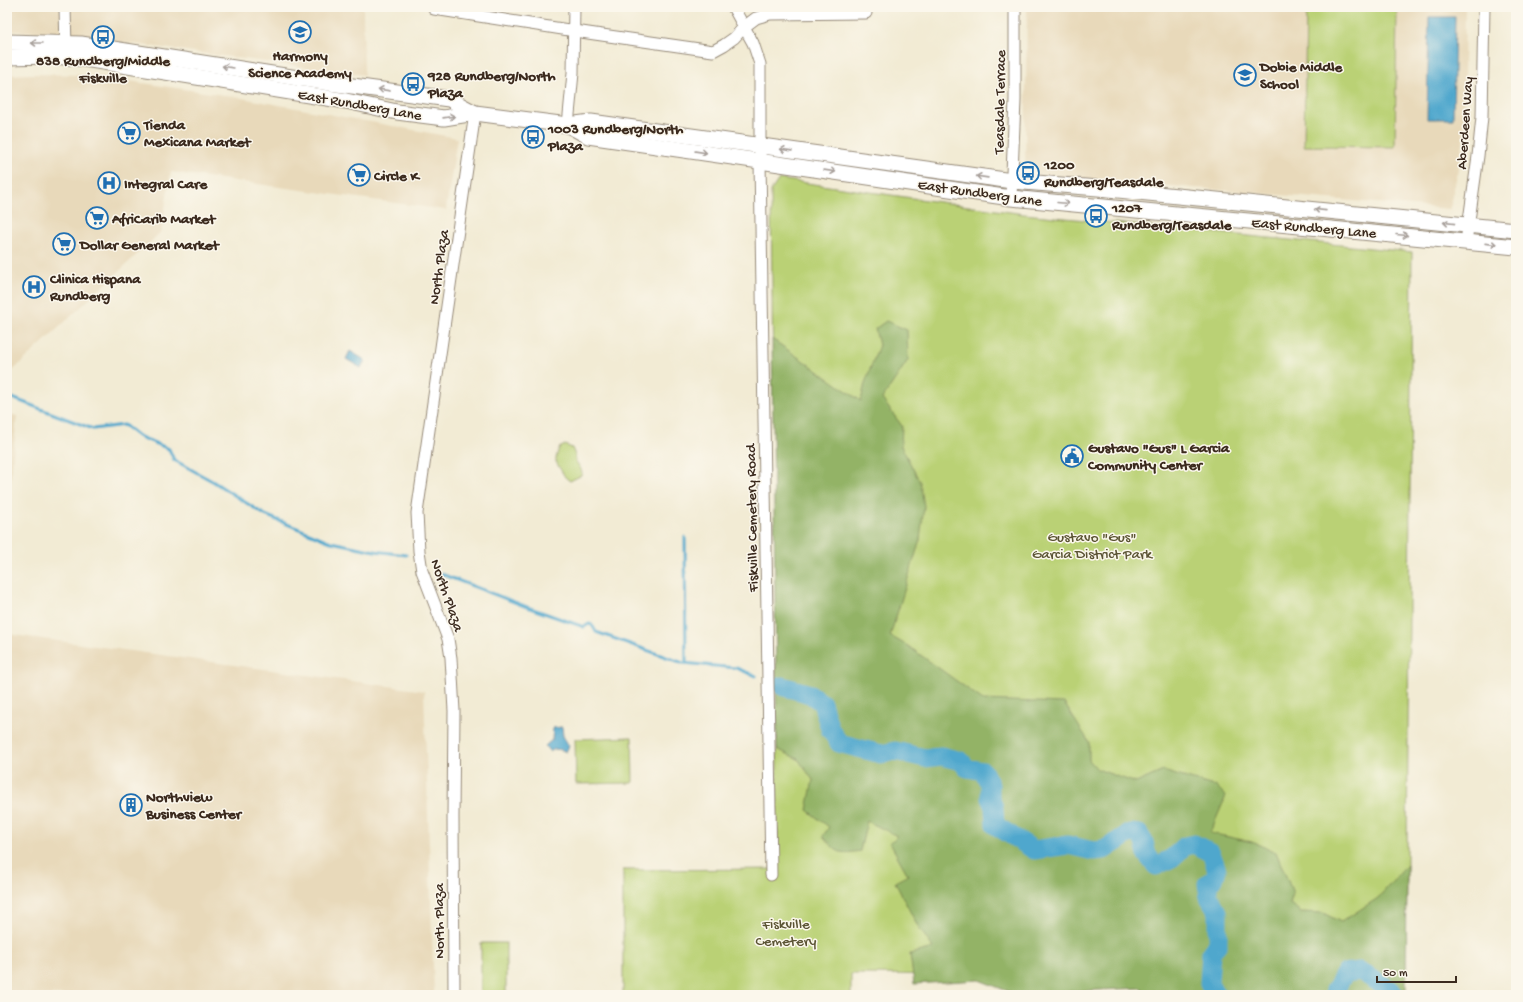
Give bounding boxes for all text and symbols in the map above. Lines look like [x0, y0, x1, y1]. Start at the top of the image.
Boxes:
school or university icon: Harmony Science Academy [287, 19, 313, 45]
bus stop icon: 838 Rundberg/Middle Fiskville [90, 24, 116, 50]
one-way arrow [31, 39, 44, 47]
place label: Harmony Science Academy [248, 48, 352, 83]
street label: Teasdale Terrace [991, 49, 1011, 155]
place label: 838 Rundberg/Middle Fiskville [36, 53, 171, 88]
place label: Dobie Middle School [1258, 59, 1344, 94]
school or university icon: Dobie Middle School [1232, 62, 1258, 88]
one-way arrow [222, 63, 235, 71]
place label: 928 Rundberg/North Plaza [427, 68, 556, 103]
bus stop icon: 928 Rundberg/North Plaza [400, 71, 426, 97]
street label: Aberdeen Way [1454, 75, 1478, 170]
street label: East Rundberg Lane [296, 86, 423, 126]
one-way arrow [378, 86, 391, 94]
one-way arrow [442, 113, 455, 121]
place label: Tienda Mexicana Market [143, 117, 252, 152]
supermarket icon: Tienda Mexicana Market [116, 120, 142, 146]
place label: 1003 Rundberg/North Plaza [547, 121, 683, 156]
bus stop icon: 1003 Rundberg/North Plaza [520, 124, 546, 150]
one-way arrow [780, 146, 793, 154]
one-way arrow [694, 148, 707, 156]
place label: 1200 Rundberg/Teasdale [1043, 157, 1165, 192]
bus stop icon: 1200 Rundberg/Teasdale [1015, 160, 1041, 186]
supermarket icon: Circle K [346, 162, 372, 188]
one-way arrow [823, 167, 836, 175]
place label: Circle K [373, 168, 420, 186]
hospital icon: Integral Care [96, 170, 122, 196]
one-way arrow [976, 173, 989, 181]
place label: Integral Care [124, 176, 208, 194]
street label: East Rundberg Lane [916, 176, 1043, 212]
one-way arrow [1056, 199, 1069, 207]
place label: 1207 Rundberg/Teasdale [1111, 200, 1233, 235]
bus stop icon: 1207 Rundberg/Teasdale [1083, 203, 1109, 229]
supermarket icon: AfriCarib Market [84, 205, 110, 231]
one-way arrow [1314, 206, 1327, 214]
place label: AfriCarib Market [111, 211, 217, 229]
street label: East Rundberg Lane [1251, 215, 1377, 243]
one-way arrow [1443, 219, 1456, 227]
street label: North Plaza [426, 228, 454, 306]
supermarket icon: Dollar General Market [51, 231, 77, 257]
one-way arrow [1395, 232, 1408, 239]
place label: Dollar General Market [78, 237, 220, 255]
one-way arrow [1484, 240, 1497, 248]
place label: Clinica Hispana Rundberg [49, 271, 141, 306]
hospital icon: Clinica Hispana Rundberg [21, 274, 47, 300]
place label: Gustavo "Gus" L Garcia Community Center [1087, 440, 1230, 475]
street label: Fiskville Cemetery Road [743, 443, 763, 593]
public building icon: Gustavo "Gus" L Garcia Community Center [1059, 443, 1085, 469]
park label: Gustavo "Gus" Garcia District Park [1032, 529, 1153, 564]
street label: North Plaza [425, 557, 467, 635]
place label: Northview Business Center [145, 789, 243, 824]
building icon: Northview Business Center [118, 792, 144, 818]
street label: North Plaza [431, 883, 449, 959]
park label: Fiskville Cemetery [756, 916, 817, 951]
scale bar [1377, 958, 1456, 984]
text: 50 m [1383, 967, 1408, 981]

